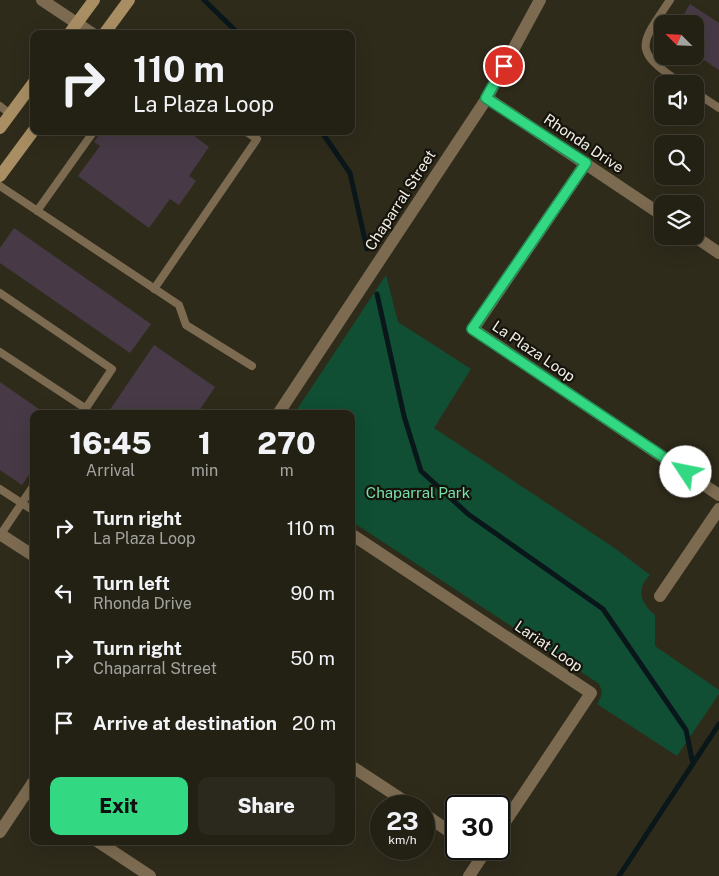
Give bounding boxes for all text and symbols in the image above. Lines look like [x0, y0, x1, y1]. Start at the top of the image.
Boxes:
north arrow [654, 15, 704, 65]
map controls [654, 15, 704, 245]
pin [483, 45, 525, 87]
text: 110 m [133, 49, 225, 90]
icon: right [50, 50, 115, 115]
icon: arrive [490, 52, 518, 80]
button: sound [654, 75, 704, 125]
text: La Plaza Loop [133, 91, 274, 117]
street label: Rhonda Drive [541, 110, 627, 176]
button: search [654, 135, 704, 185]
street label: Chaparral Street [361, 147, 439, 253]
button: layers [654, 195, 704, 245]
street label: La Plaza Loop [489, 317, 579, 385]
text: 16:45 [69, 425, 152, 461]
text: 1 [198, 425, 211, 461]
text: 270 [257, 425, 316, 461]
position arrow [659, 445, 711, 497]
text: Arrival [86, 461, 135, 480]
text: min [191, 461, 218, 480]
text: m [280, 461, 293, 480]
park label: Chaparral Park [366, 484, 470, 501]
text: Turn right [93, 507, 182, 529]
icon: right [50, 514, 78, 542]
text: 110 m [287, 517, 335, 539]
text: La Plaza Loop [93, 529, 196, 548]
text: Turn left [93, 572, 170, 594]
icon: left [50, 579, 78, 607]
text: 90 m [291, 582, 335, 604]
text: Rhonda Drive [93, 594, 192, 613]
street label: Lariat Loop [512, 617, 586, 675]
text: Turn right [93, 637, 182, 659]
icon: right [50, 644, 78, 672]
text: 50 m [290, 647, 335, 669]
text: Chaparral Street [93, 659, 217, 678]
icon: arrive [50, 709, 78, 737]
text: Arrive at destination [93, 712, 277, 734]
text: 20 m [292, 712, 336, 734]
button: Exit [50, 777, 188, 835]
button: Share [198, 777, 335, 835]
speed limit sign: 30 [445, 795, 510, 860]
text: 23 [386, 806, 419, 836]
text: km/h [388, 833, 417, 847]

